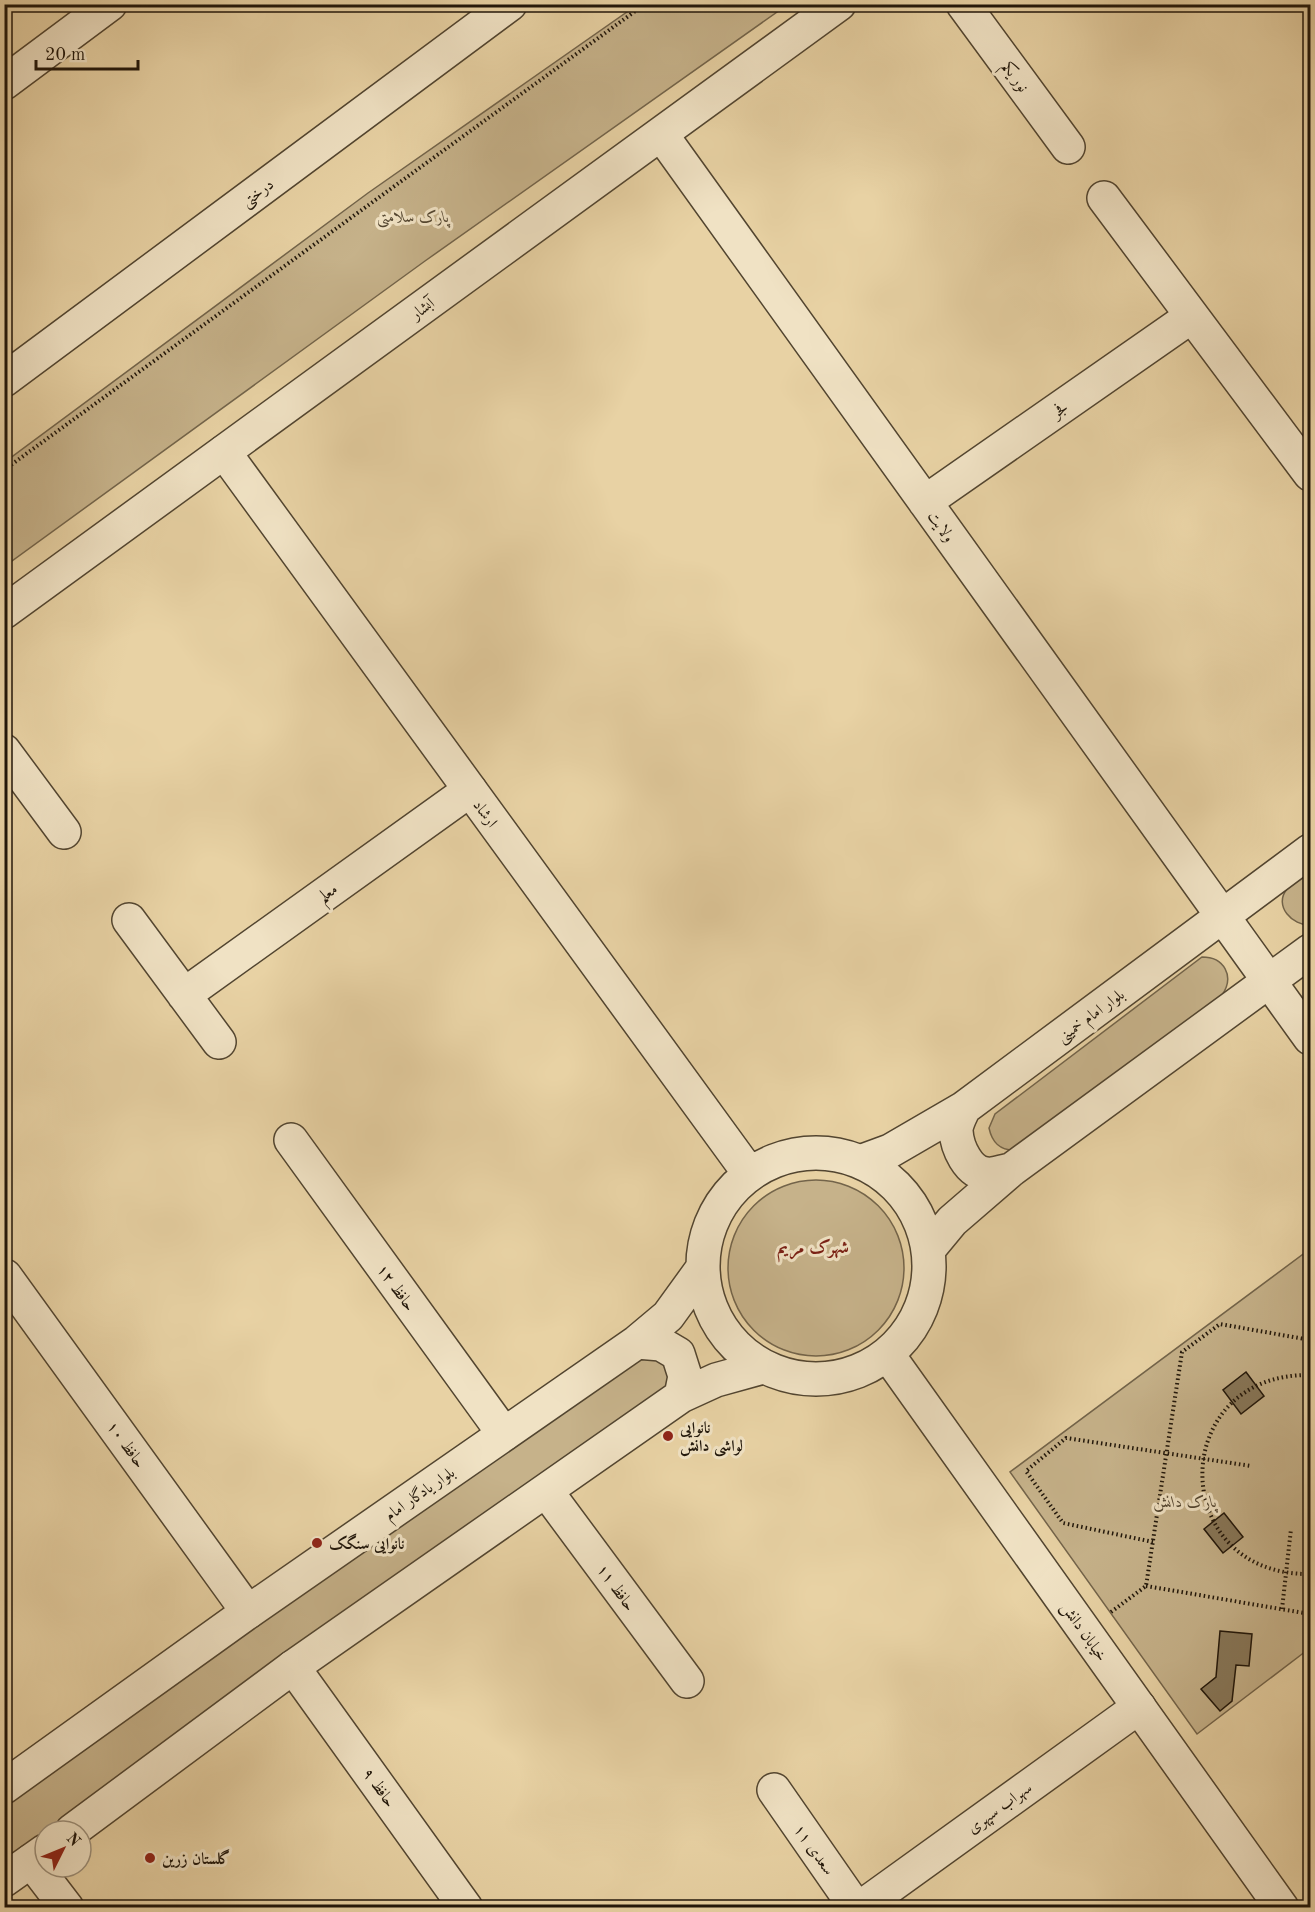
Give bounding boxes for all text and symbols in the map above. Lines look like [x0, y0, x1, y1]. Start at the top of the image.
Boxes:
scale bar [36, 33, 138, 71]
text: 20 m [45, 46, 85, 64]
street label: نور یکم [993, 58, 1032, 99]
street label: درختی [239, 176, 278, 212]
park label: پارک سلامتی [377, 209, 451, 228]
street label: آبشار [405, 293, 439, 325]
street label: فجر [1047, 399, 1072, 424]
street label: ولایت [923, 509, 957, 546]
street label: ارشاد [469, 797, 500, 831]
street label: معلم [315, 881, 345, 912]
street label: بلوار امام خمینی [1055, 987, 1131, 1050]
district label: شهرک مریم [777, 1238, 849, 1263]
street label: حافظ ۱۲ [373, 1261, 418, 1314]
street label: حافظ ۱۰ [103, 1418, 148, 1471]
place label: نانوایی لواشی دانش [679, 1420, 743, 1457]
marker: نانوایی لواشی دانش [661, 1429, 675, 1443]
street label: بلوار یادگار امام [381, 1462, 461, 1529]
park label: پارک دانش [1153, 1494, 1219, 1513]
place label: نانوایی سنگک [329, 1533, 404, 1554]
marker: نانوایی سنگک [310, 1536, 324, 1550]
street label: حافظ ۱۱ [593, 1561, 638, 1614]
street label: خیابان دانش [1057, 1600, 1109, 1665]
street label: حافظ ۹ [359, 1765, 399, 1811]
street label: سهراب سپهری [965, 1780, 1036, 1839]
north arrow [33, 1819, 93, 1879]
street label: سعدی ۱۱ [790, 1822, 837, 1878]
text: N [62, 1830, 83, 1851]
place label: گلستان زرین [162, 1849, 230, 1868]
marker: گلستان زرین [143, 1851, 157, 1865]

